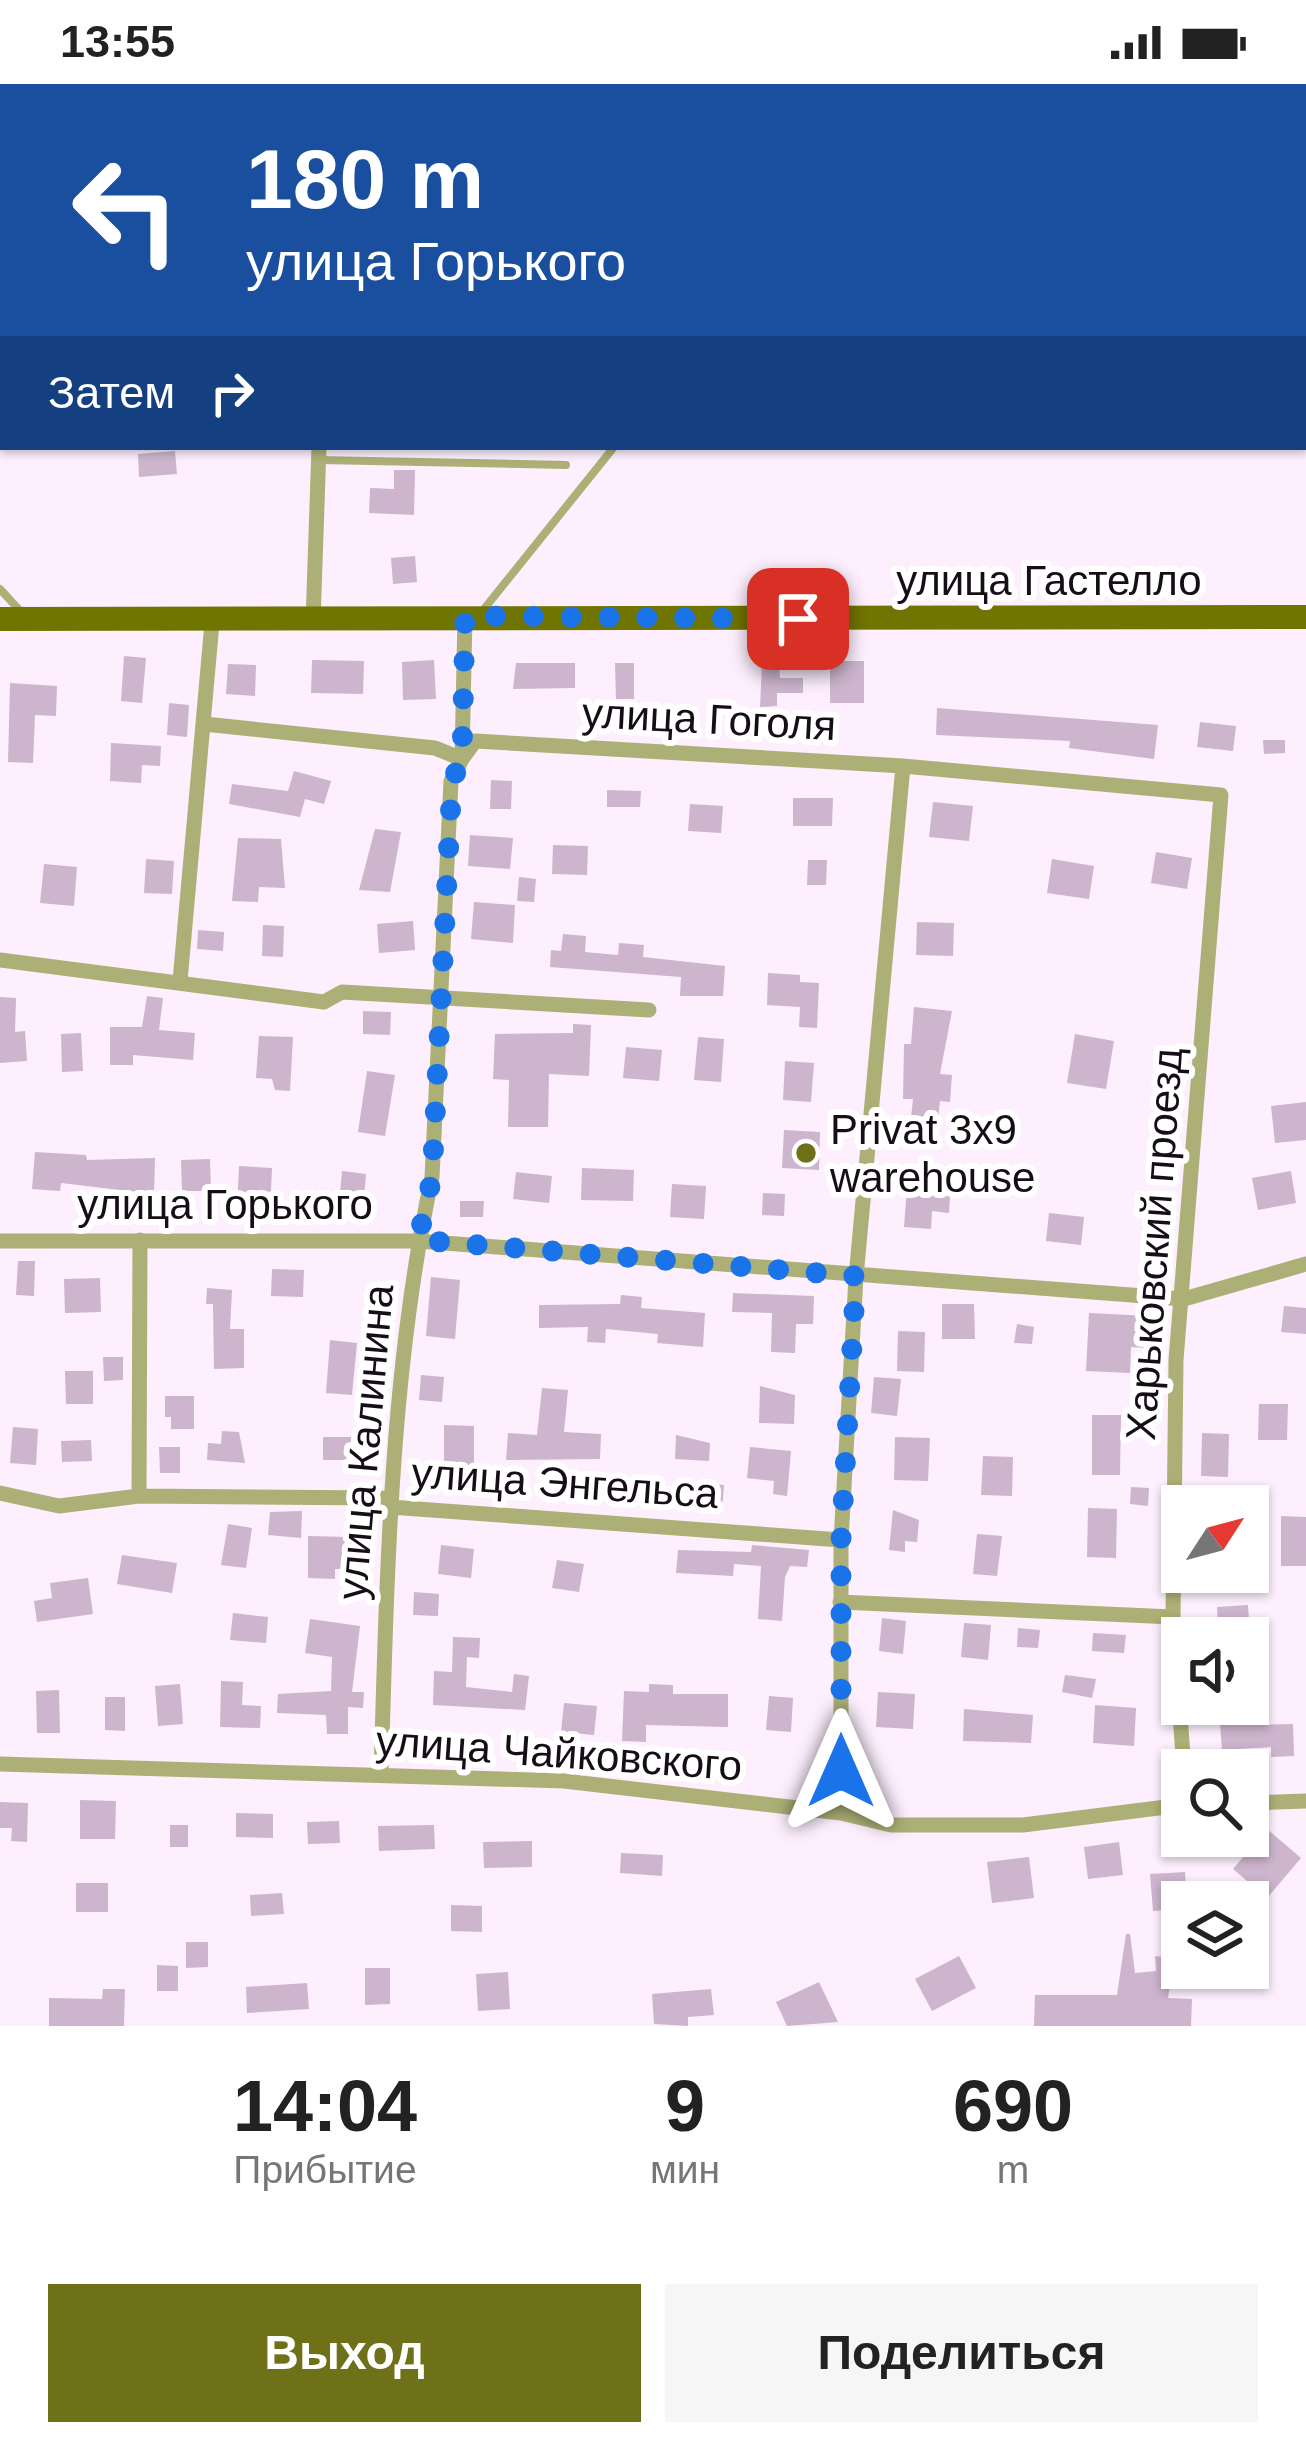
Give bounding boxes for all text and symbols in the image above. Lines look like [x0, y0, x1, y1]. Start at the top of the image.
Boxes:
text: 13:55 [60, 16, 175, 67]
icon: left [48, 132, 204, 288]
text: 180 m [246, 132, 484, 226]
text: улица Горького [246, 231, 626, 291]
icon: right [199, 360, 265, 426]
text: Затем [48, 367, 175, 418]
street label: улица Гастелло [896, 557, 1202, 604]
pin [747, 568, 849, 670]
icon: arrive [765, 586, 831, 652]
street label: улица Гоголя [581, 689, 837, 749]
street label: Харьковский проезд [1117, 1046, 1191, 1442]
place label: Privat 3x9 warehouse [829, 1106, 1035, 1201]
marker: Privat 3x9 warehouse [793, 1140, 819, 1166]
street label: улица Горького [77, 1181, 373, 1228]
street label: улица Калинина [328, 1282, 402, 1602]
street label: улица Энгельса [410, 1449, 721, 1517]
north arrow [1161, 1485, 1269, 1593]
map controls [1161, 1485, 1269, 1989]
button: sound [1161, 1617, 1269, 1725]
position arrow [778, 1708, 904, 1834]
street label: улица Чайковского [374, 1717, 744, 1789]
button: search [1161, 1749, 1269, 1857]
button: layers [1161, 1881, 1269, 1989]
text: 14:04 [233, 2066, 417, 2146]
text: 9 [665, 2066, 705, 2146]
text: 690 [953, 2066, 1073, 2146]
text: Прибытие [233, 2148, 417, 2191]
text: мин [650, 2148, 720, 2191]
text: m [997, 2148, 1029, 2191]
button: Выход [48, 2284, 641, 2422]
button: Поделиться [665, 2284, 1258, 2422]

